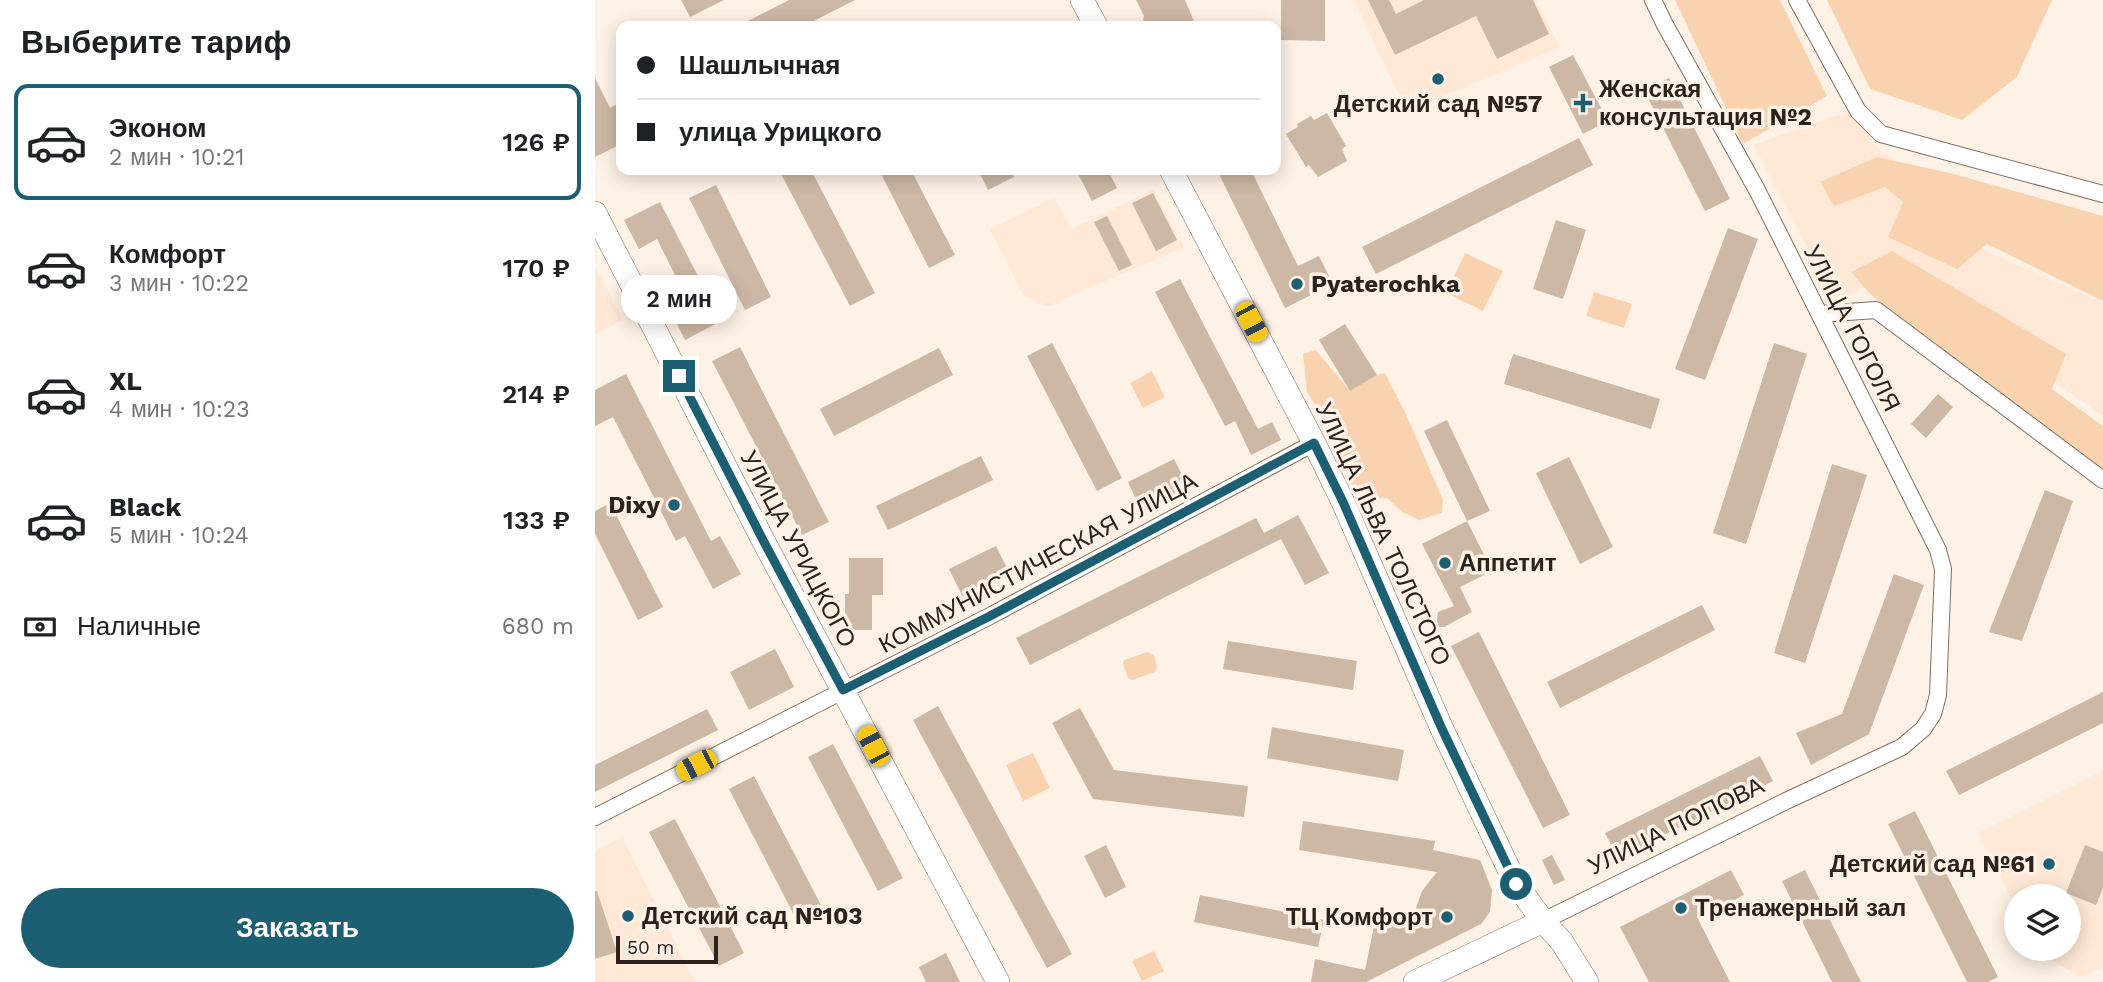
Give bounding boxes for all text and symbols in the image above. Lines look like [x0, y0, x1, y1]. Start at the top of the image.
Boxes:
text: Выберите тариф [21, 23, 292, 61]
text: Шашлычная [679, 50, 840, 80]
marker: Детский сад №57 [1430, 71, 1446, 87]
place label: Женская консультация №2 [1598, 75, 1812, 131]
place label: Детский сад №57 [1334, 90, 1542, 118]
marker: Женская консультация №2 [1573, 93, 1593, 113]
icon: car [25, 111, 88, 174]
text: Эконом [109, 113, 207, 143]
text: улица Урицкого [679, 117, 882, 147]
text: 126 ₽ [502, 127, 570, 157]
text: 2 мин · 10:21 [109, 144, 245, 171]
icon: car [25, 237, 88, 300]
text: Комфорт [109, 239, 226, 269]
street label: УЛИЦА ГОГОЛЯ [1798, 240, 1906, 416]
text: 170 ₽ [502, 253, 570, 283]
text: 3 мин · 10:22 [109, 270, 249, 297]
place label: Pyaterochka [1311, 270, 1460, 298]
callout: 2 мин [621, 274, 737, 324]
marker: Pyaterochka [1289, 276, 1305, 292]
text: 2 мин [646, 286, 712, 313]
car [1232, 299, 1271, 345]
route end [663, 360, 695, 392]
icon: car [25, 363, 88, 426]
text: XL [109, 366, 142, 396]
text: 214 ₽ [502, 379, 570, 409]
text: 4 мин · 10:23 [109, 396, 250, 423]
street label: УЛИЦА ЛЬВА ТОЛСТОГО [1310, 398, 1456, 670]
street label: УЛИЦА УРИЦКОГО [734, 446, 862, 652]
street label: КОММУНИСТИЧЕСКАЯ УЛИЦА [874, 467, 1202, 659]
icon: car [25, 489, 88, 552]
place label: Dixy [608, 491, 660, 519]
text: Black [109, 492, 181, 522]
marker: Dixy [666, 497, 682, 513]
text: 133 ₽ [503, 505, 570, 535]
text: 5 мин · 10:24 [109, 522, 249, 549]
place label: Аппетит [1459, 549, 1557, 577]
marker: Аппетит [1437, 555, 1453, 571]
icon: cash [21, 608, 59, 646]
text: Наличные [77, 611, 201, 641]
text: 680 m [502, 613, 574, 640]
car [854, 723, 893, 769]
car [673, 746, 720, 784]
street label: УЛИЦА ПОПОВА [1583, 771, 1769, 881]
place label: Детский сад №61 [1830, 850, 2035, 878]
marker: Детский сад №61 [2041, 856, 2057, 872]
route start [1500, 868, 1532, 900]
map controls [2004, 884, 2081, 961]
button: layers [2004, 884, 2081, 961]
button: Заказать [21, 888, 574, 968]
place label: Тренажерный зал [1695, 894, 1906, 922]
marker: Тренажерный зал [1673, 900, 1689, 916]
place label: Детский сад №103 [642, 902, 862, 930]
place label: ТЦ Комфорт [1286, 903, 1433, 931]
marker: Детский сад №103 [620, 908, 636, 924]
marker: ТЦ Комфорт [1439, 909, 1455, 925]
scale bar [616, 933, 717, 965]
text: 50 m [627, 936, 674, 959]

